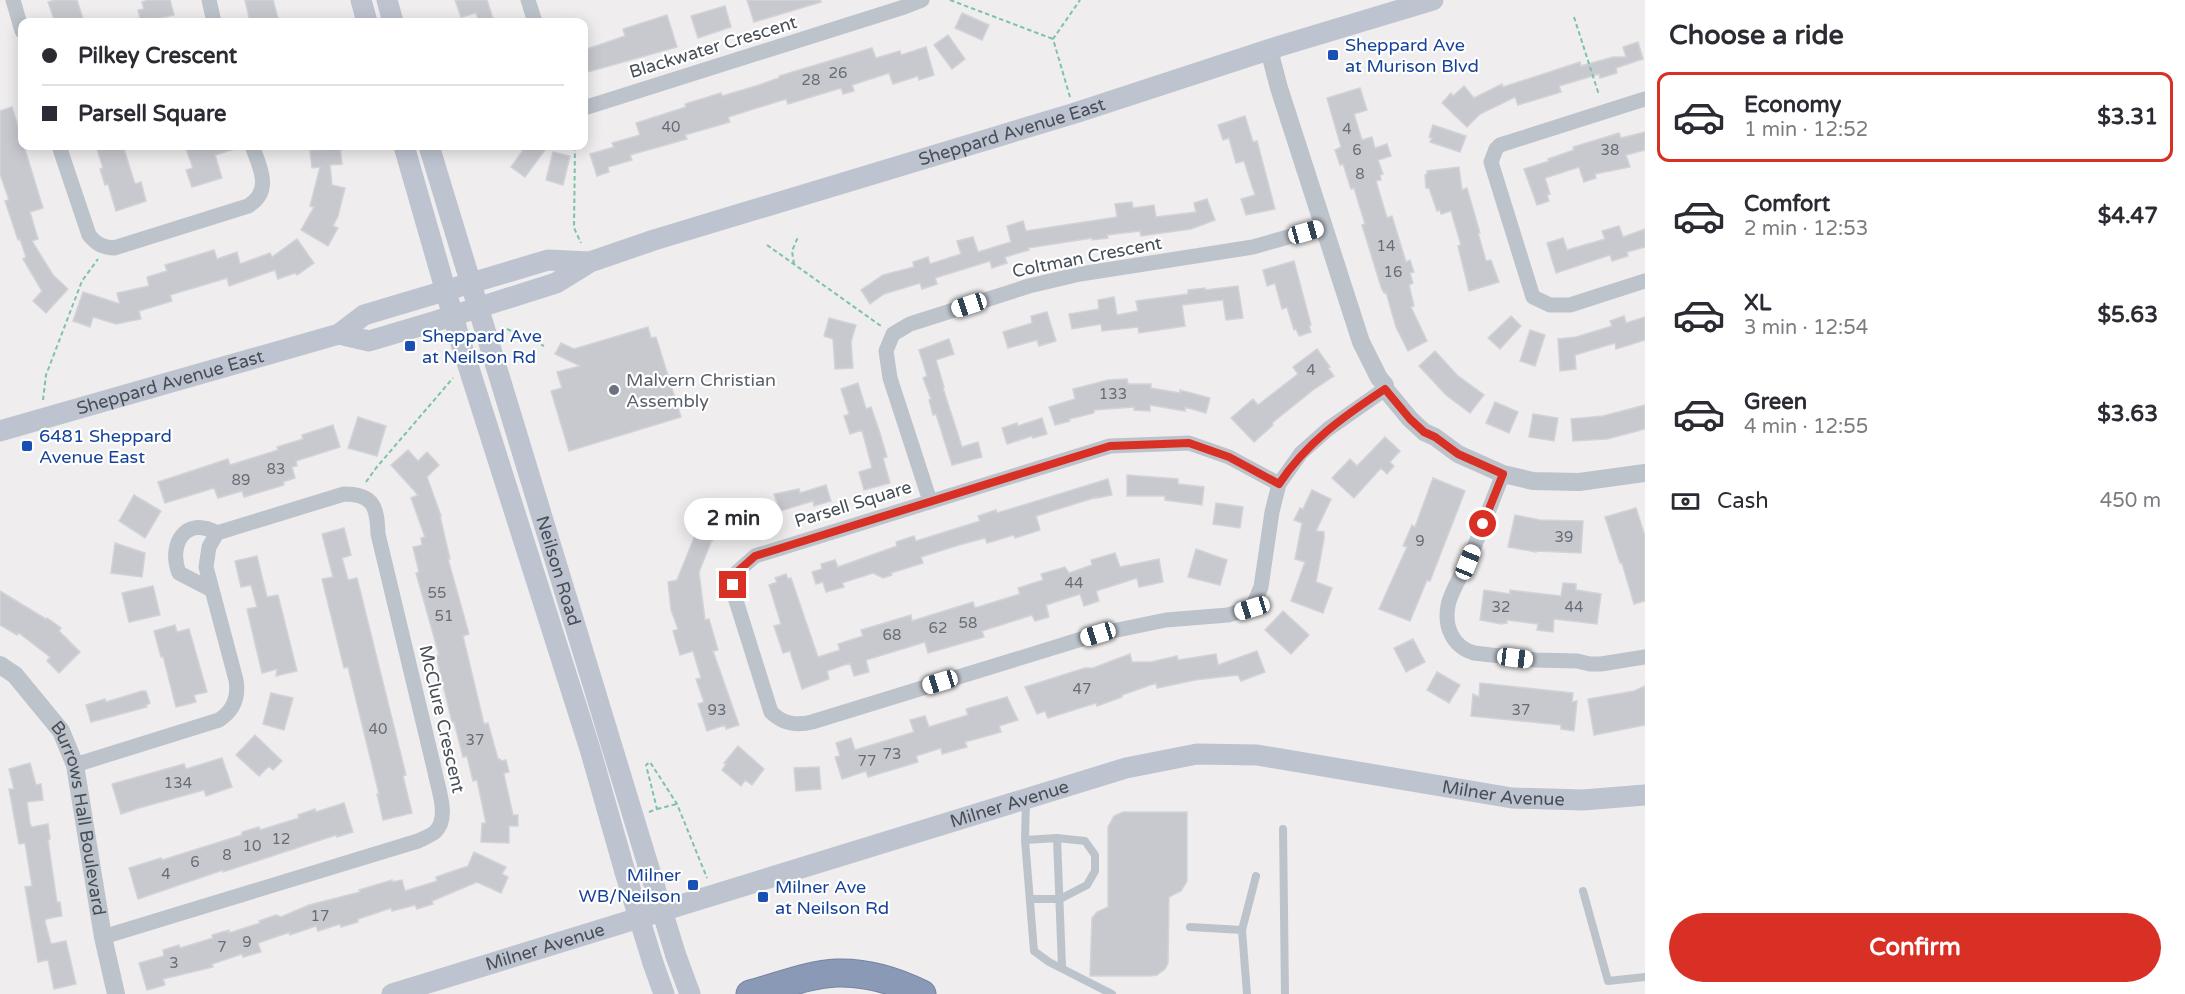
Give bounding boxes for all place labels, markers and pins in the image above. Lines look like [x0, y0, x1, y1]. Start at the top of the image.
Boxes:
place label: Sheppard Ave at Murison Blvd [1345, 34, 1479, 77]
marker: Sheppard Ave at Murison Blvd [1326, 48, 1340, 62]
place label: Sheppard Ave at Neilson Rd [422, 325, 542, 368]
marker: Sheppard Ave at Neilson Rd [403, 339, 417, 353]
place label: Malvern Christian Assembly [626, 369, 776, 412]
marker: Malvern Christian Assembly [607, 383, 621, 397]
place label: 6481 Sheppard Avenue East [39, 425, 172, 468]
marker: 6481 Sheppard Avenue East [20, 439, 34, 453]
place label: Milner WB/Neilson [578, 864, 681, 907]
place label: Milner Ave at Neilson Rd [775, 876, 889, 919]
marker: Milner WB/Neilson [686, 878, 700, 892]
marker: Milner Ave at Neilson Rd [756, 890, 770, 904]

